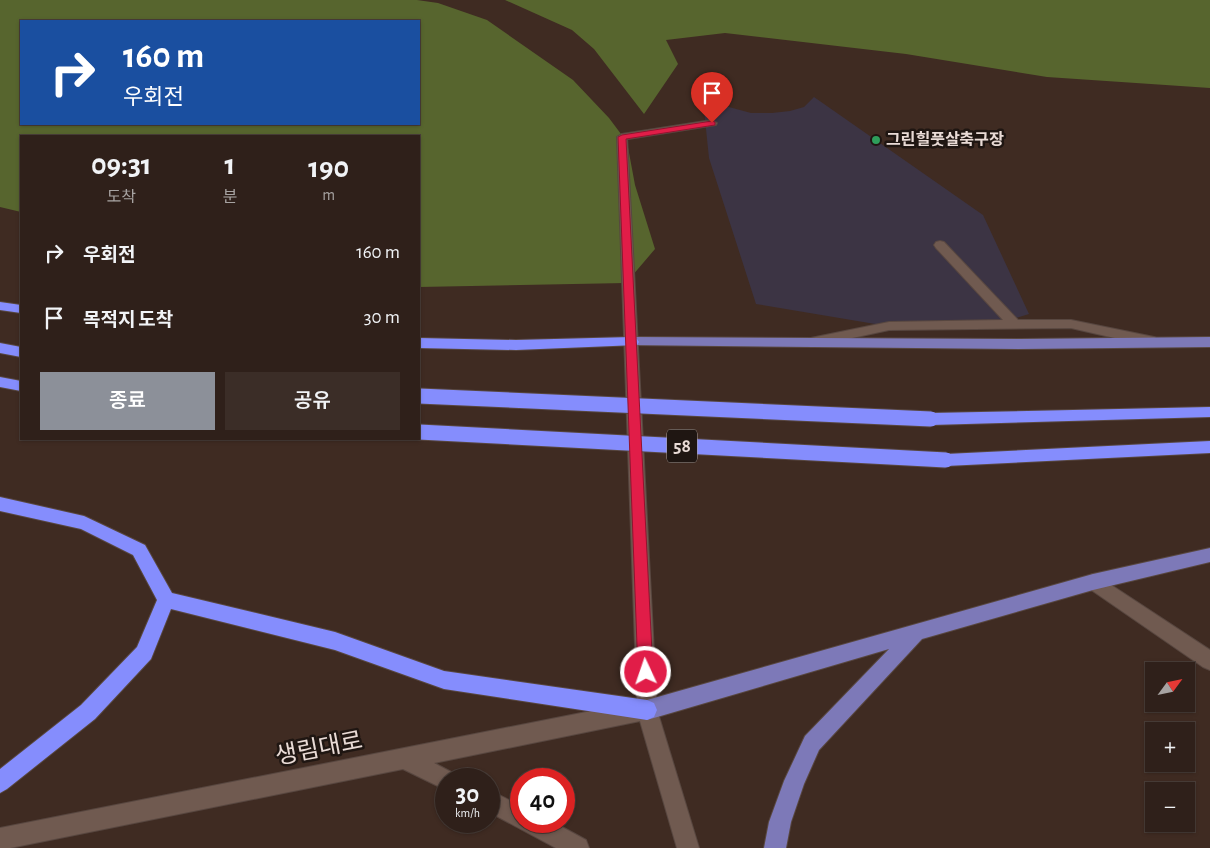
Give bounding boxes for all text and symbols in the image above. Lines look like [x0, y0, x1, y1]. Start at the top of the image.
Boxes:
text: 160 m [123, 39, 204, 74]
icon: right [40, 40, 105, 105]
pin [691, 72, 733, 123]
icon: arrive [698, 79, 726, 107]
text: 우회전 [123, 86, 184, 108]
place label: 그린힐풋살축구장 [886, 130, 1004, 148]
marker: 그린힐풋살축구장 [870, 134, 882, 146]
text: 09:31 [91, 150, 152, 180]
text: 1 [224, 150, 235, 180]
text: 190 [308, 153, 349, 183]
text: m [322, 187, 335, 203]
text: 도착 [107, 189, 136, 205]
text: 분 [223, 189, 237, 205]
icon: right [40, 239, 68, 267]
text: 160 m [356, 243, 400, 262]
text: 우회전 [83, 246, 135, 265]
icon: arrive [40, 304, 68, 332]
text: 30 m [364, 308, 400, 327]
text: 목적지 도착 [83, 311, 173, 330]
button: 종료 [40, 372, 215, 430]
button: 공유 [225, 372, 400, 430]
road number: 58 [667, 430, 697, 462]
position arrow [619, 645, 671, 697]
north arrow [1145, 662, 1195, 712]
map controls [1145, 662, 1195, 832]
button: + [1145, 722, 1195, 772]
street label: 생림대로 [273, 728, 365, 769]
speed limit sign: 40 [510, 768, 575, 833]
text: 30 [456, 782, 479, 807]
button: − [1145, 782, 1195, 832]
text: km/h [455, 807, 480, 819]

